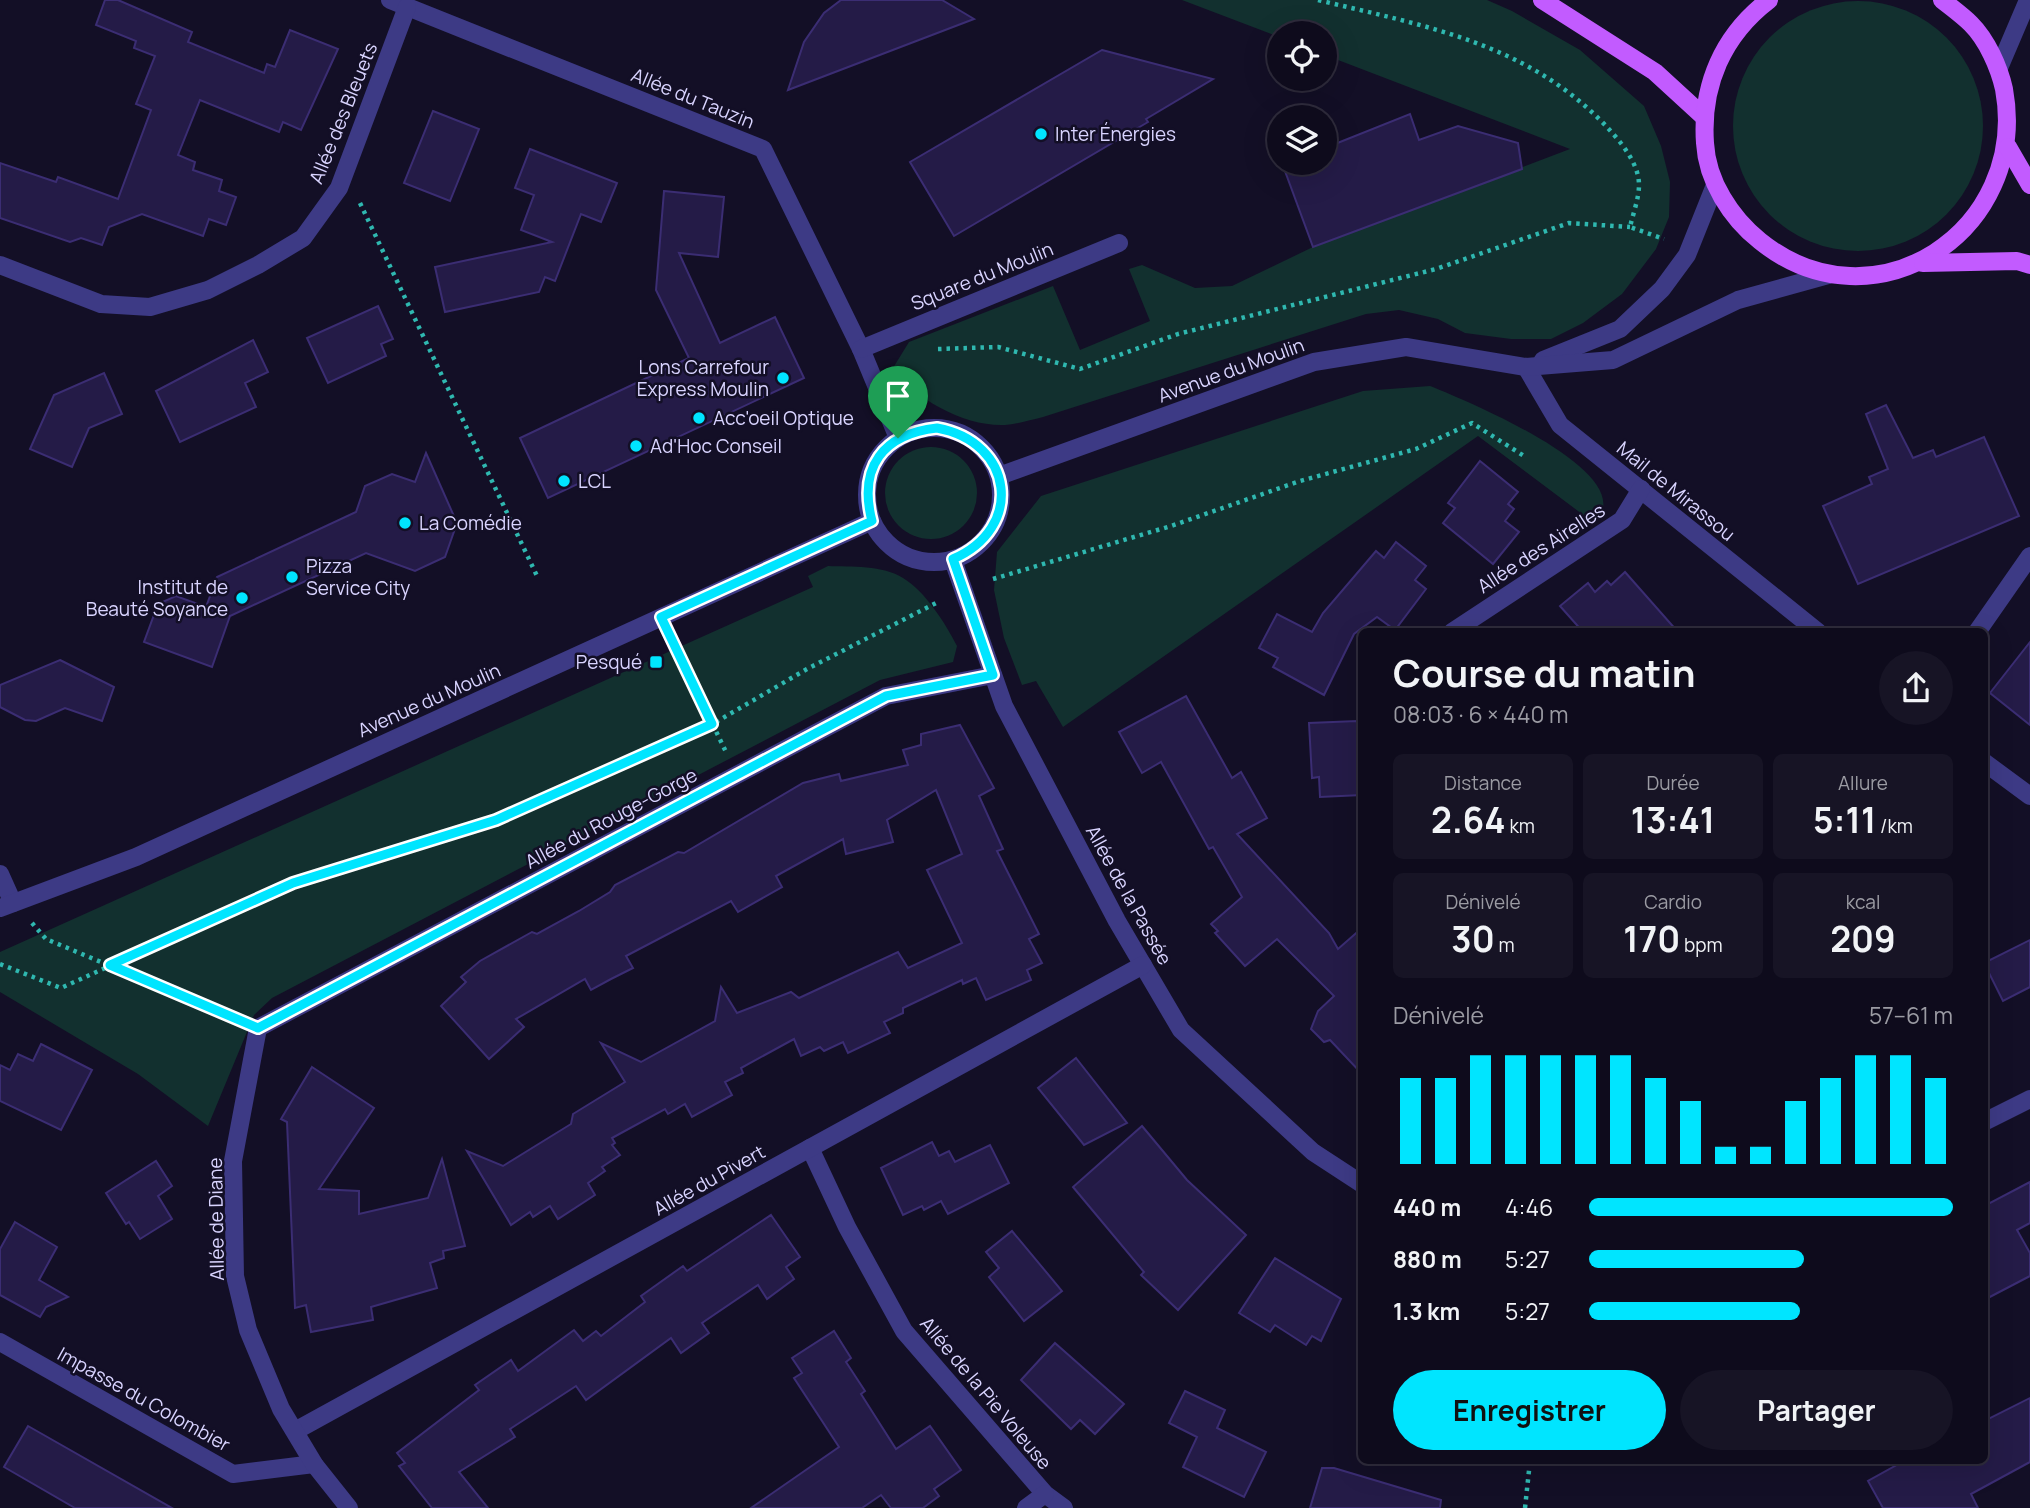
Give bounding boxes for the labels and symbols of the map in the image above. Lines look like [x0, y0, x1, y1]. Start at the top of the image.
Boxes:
street label: Allée des Bleuets [303, 38, 383, 188]
street label: Allée du Tauzin [627, 61, 759, 135]
place label: Inter Énergies [1055, 121, 1176, 147]
marker: Inter Énergies [1033, 126, 1049, 142]
street label: Square du Moulin [907, 236, 1057, 316]
street label: Avenue du Moulin [1154, 331, 1308, 409]
place label: Lons Carrefour Express Moulin [637, 354, 769, 402]
pin [868, 366, 928, 438]
marker: Lons Carrefour Express Moulin [775, 370, 791, 386]
place label: Acc'oeil Optique [713, 405, 854, 431]
marker: Acc'oeil Optique [691, 410, 707, 426]
place label: Ad'Hoc Conseil [650, 433, 782, 459]
street label: Mail de Mirassou [1611, 435, 1741, 547]
marker: Ad'Hoc Conseil [628, 438, 644, 454]
place label: LCL [578, 468, 611, 494]
marker: LCL [556, 473, 572, 489]
street label: Allée des Airelles [1472, 497, 1610, 599]
place label: La Comédie [419, 510, 522, 536]
marker: La Comédie [397, 515, 413, 531]
place label: Pizza Service City [306, 553, 410, 601]
marker: Pizza Service City [284, 569, 300, 585]
place label: Institut de Beauté Soyance [86, 574, 228, 622]
marker: Institut de Beauté Soyance [234, 590, 250, 606]
place label: Pesqué [576, 649, 642, 675]
marker: Pesqué [648, 654, 664, 670]
street label: Avenue du Moulin [353, 657, 505, 743]
street label: Allée du Rouge-Gorge [520, 762, 702, 874]
street label: Allée de la Passée [1080, 821, 1178, 969]
street label: Allée du Pivert [648, 1139, 770, 1221]
street label: Allée de Diane [202, 1157, 230, 1281]
street label: Allée de la Pie Voleuse [914, 1311, 1058, 1475]
street label: Impasse du Colombier [53, 1341, 235, 1457]

